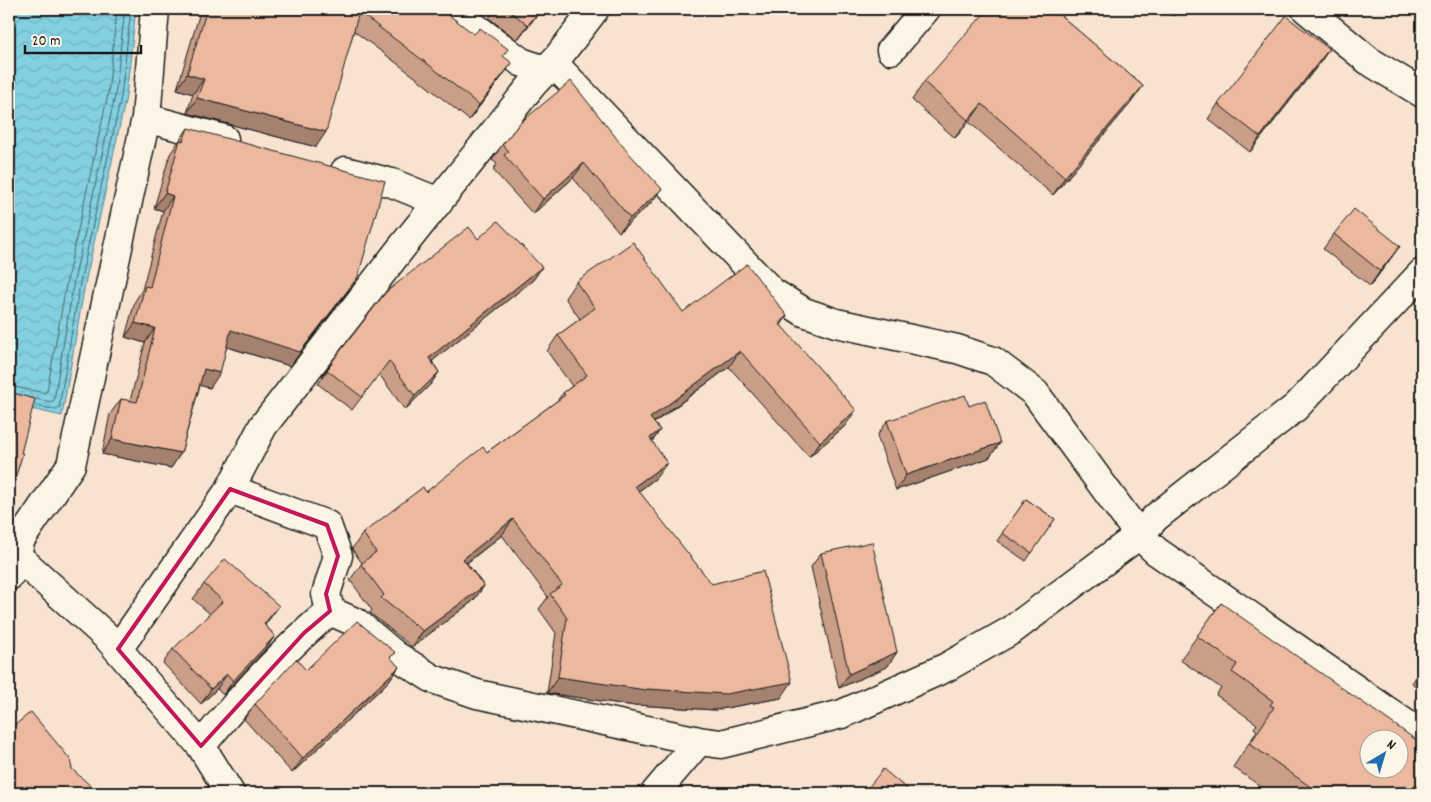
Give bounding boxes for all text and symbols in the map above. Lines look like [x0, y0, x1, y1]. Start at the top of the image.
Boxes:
scale bar [25, 22, 141, 54]
text: 20 m [32, 31, 60, 53]
north arrow [1358, 730, 1408, 780]
text: N [1382, 735, 1400, 755]

